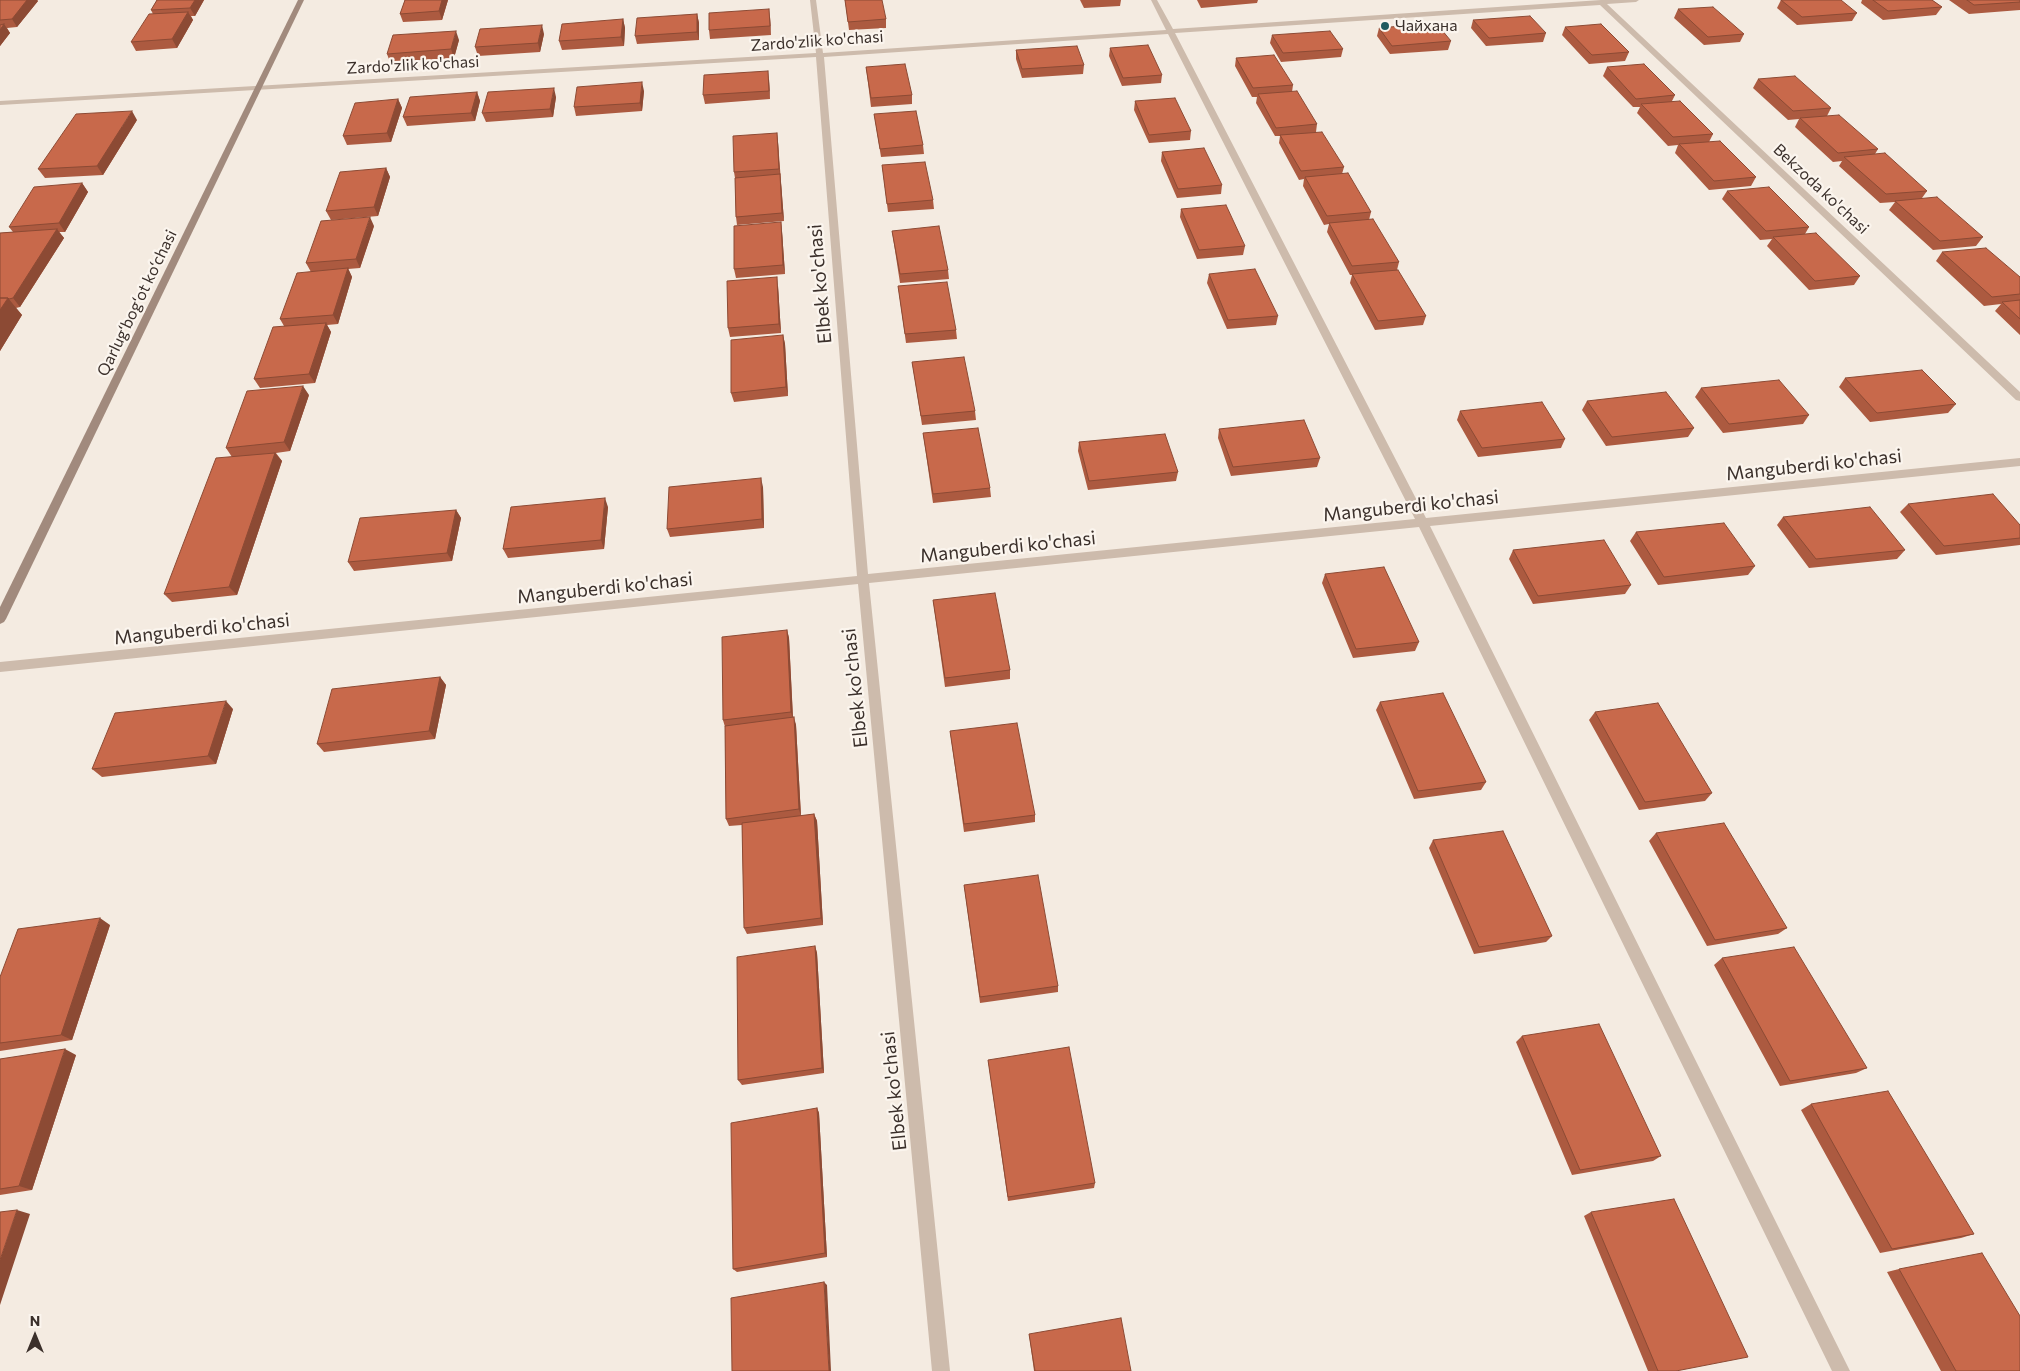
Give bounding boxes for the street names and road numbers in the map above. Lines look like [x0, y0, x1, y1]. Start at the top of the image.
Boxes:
street label: Zardo'zlik ko'chasi [750, 27, 884, 55]
street label: Zardo'zlik ko'chasi [346, 52, 480, 78]
street label: Bekzoda ko'chasi [1769, 140, 1873, 238]
street label: Elbek ko'chasi [803, 223, 837, 345]
street label: Qarlug‘bog‘ot ko‘chasi [93, 227, 181, 379]
street label: Manguberdi ko'chasi [1725, 444, 1903, 486]
street label: Manguberdi ko'chasi [1322, 485, 1500, 527]
street label: Manguberdi ko'chasi [919, 526, 1097, 568]
street label: Manguberdi ko'chasi [516, 567, 694, 609]
street label: Manguberdi ko'chasi [113, 608, 291, 650]
street label: Elbek ko'chasi [837, 627, 873, 749]
street label: Elbek ko'chasi [876, 1030, 912, 1152]

